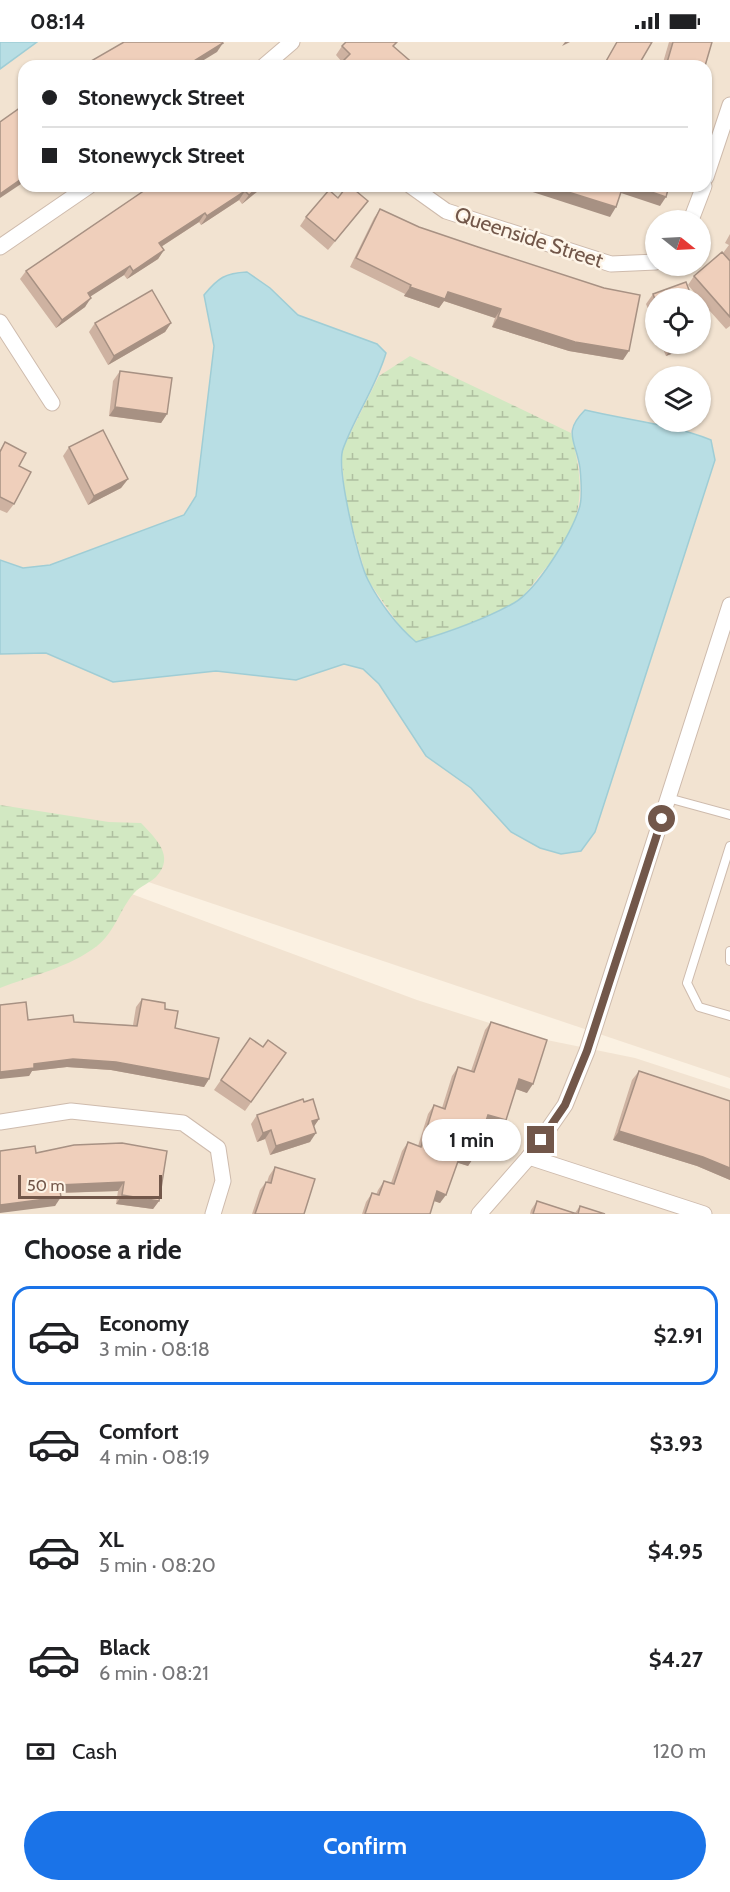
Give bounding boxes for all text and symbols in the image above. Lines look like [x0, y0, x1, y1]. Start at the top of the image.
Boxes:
text: 08:14 [30, 8, 85, 35]
text: Stonewyck Street [78, 84, 245, 111]
text: Stonewyck Street [78, 142, 245, 169]
street label: Queenside Street [452, 201, 606, 273]
north arrow [645, 210, 711, 276]
map controls [645, 210, 711, 432]
button: locate [645, 288, 711, 354]
button: layers [645, 366, 711, 432]
route start [648, 805, 675, 832]
callout: 1 min [421, 1119, 520, 1161]
route end [527, 1126, 554, 1153]
text: 1 min [449, 1128, 494, 1152]
scale bar [18, 1172, 162, 1200]
text: 50 m [27, 1176, 64, 1195]
text: Choose a ride [24, 1233, 182, 1266]
icon: car [27, 1309, 81, 1363]
text: Economy [99, 1310, 189, 1337]
text: $2.91 [654, 1322, 703, 1349]
text: 3 min · 08:18 [99, 1337, 210, 1361]
icon: car [27, 1417, 81, 1471]
text: Comfort [99, 1418, 178, 1445]
text: $3.93 [650, 1430, 703, 1457]
text: 4 min · 08:19 [99, 1445, 210, 1469]
icon: car [27, 1525, 81, 1579]
text: XL [99, 1526, 124, 1553]
text: $4.95 [648, 1538, 703, 1565]
text: 5 min · 08:20 [99, 1553, 216, 1577]
icon: car [27, 1633, 81, 1687]
text: Black [99, 1634, 150, 1661]
text: $4.27 [649, 1646, 703, 1673]
text: 6 min · 08:21 [99, 1661, 209, 1685]
icon: cash [24, 1735, 57, 1768]
text: Cash [72, 1738, 117, 1765]
text: 120 m [653, 1739, 706, 1763]
button: Confirm [24, 1811, 706, 1880]

